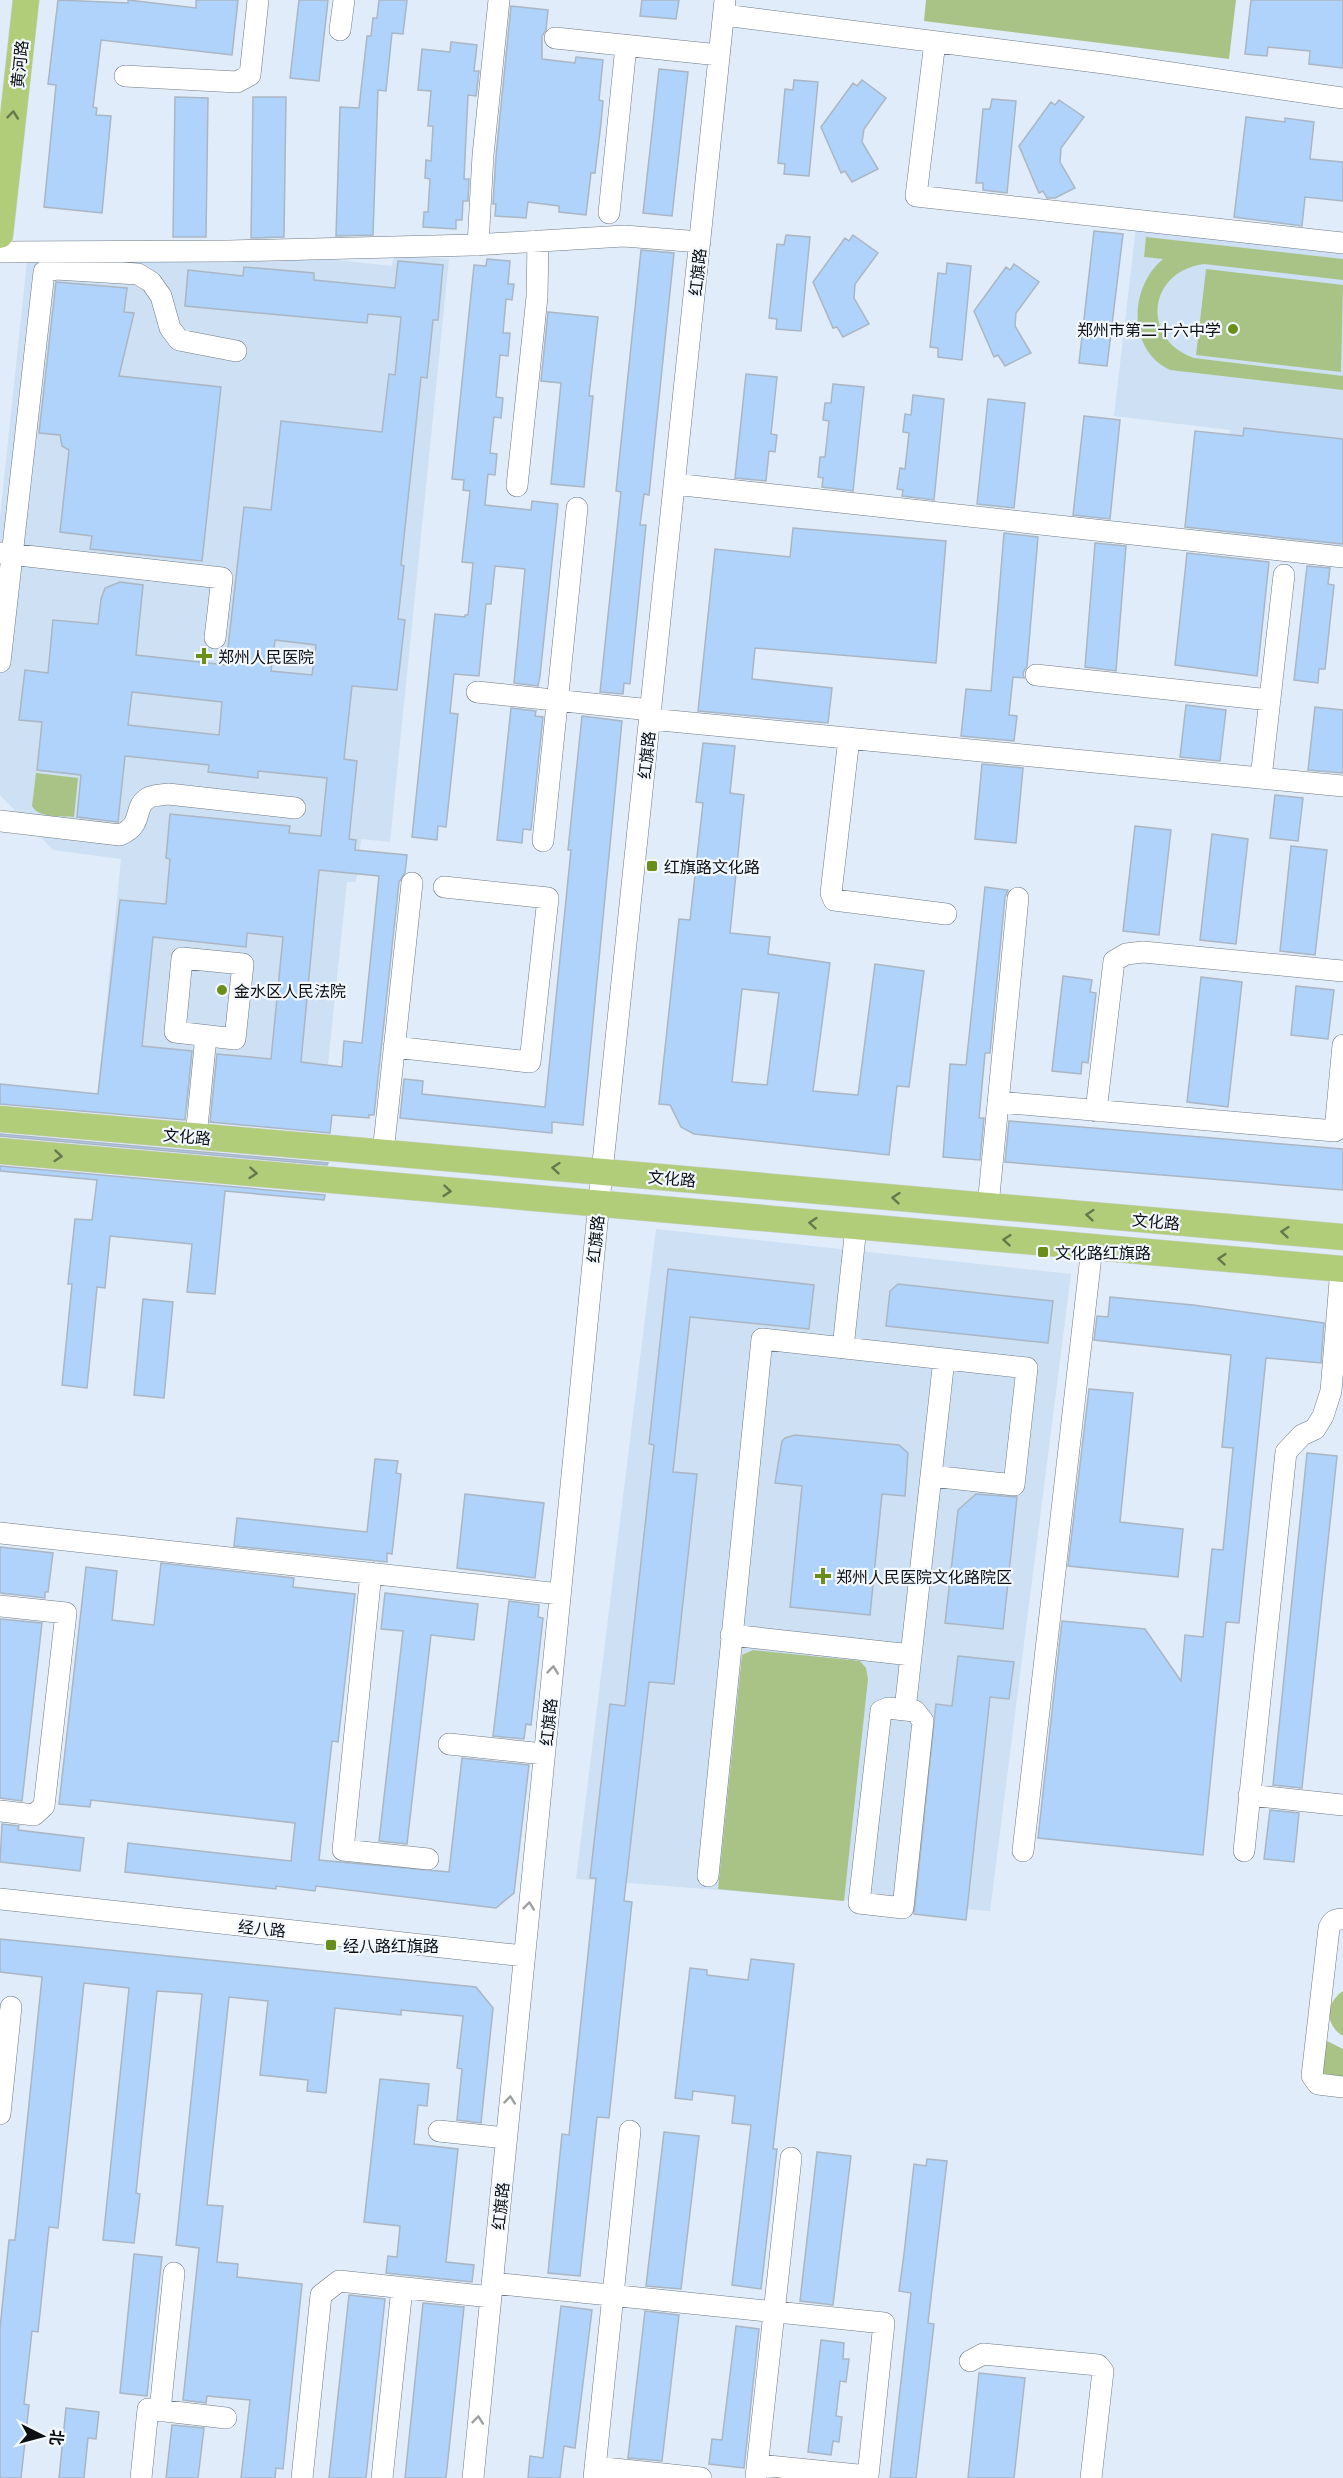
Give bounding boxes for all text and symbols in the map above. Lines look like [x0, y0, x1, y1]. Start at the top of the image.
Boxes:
street label: 黄河路 [7, 39, 31, 89]
one-way arrow [6, 110, 19, 119]
street label: 红旗路 [685, 247, 709, 297]
place label: 郑州市第二十六中学 [1077, 320, 1221, 339]
marker: 郑州市第二十六中学 [1226, 322, 1240, 336]
marker: 郑州人民医院 [195, 647, 213, 665]
place label: 郑州人民医院 [218, 647, 314, 666]
street label: 红旗路 [634, 730, 658, 780]
place label: 红旗路文化路 [664, 857, 760, 876]
marker: 红旗路文化路 [645, 859, 659, 873]
place label: 金水区人民法院 [234, 981, 346, 1000]
marker: 金水区人民法院 [215, 983, 229, 997]
street label: 文化路 [162, 1124, 212, 1148]
one-way arrow [54, 1149, 63, 1162]
one-way arrow [551, 1162, 560, 1175]
street label: 文化路 [647, 1166, 697, 1190]
one-way arrow [248, 1167, 257, 1180]
one-way arrow [442, 1184, 451, 1197]
one-way arrow [892, 1192, 901, 1205]
one-way arrow [1086, 1209, 1095, 1222]
street label: 文化路 [1131, 1209, 1181, 1233]
street label: 红旗路 [583, 1214, 607, 1264]
one-way arrow [808, 1217, 817, 1230]
one-way arrow [1280, 1226, 1289, 1239]
one-way arrow [1002, 1234, 1011, 1247]
place label: 文化路红旗路 [1055, 1243, 1151, 1262]
marker: 文化路红旗路 [1036, 1245, 1050, 1259]
one-way arrow [1217, 1253, 1227, 1266]
marker: 郑州人民医院文化路院区 [814, 1567, 832, 1585]
place label: 郑州人民医院文化路院区 [836, 1567, 1012, 1586]
one-way arrow [546, 1666, 559, 1675]
street label: 红旗路 [536, 1697, 560, 1747]
one-way arrow [522, 1902, 535, 1911]
street label: 经八路 [237, 1916, 287, 1940]
place label: 经八路红旗路 [343, 1936, 439, 1955]
marker: 经八路红旗路 [324, 1938, 338, 1952]
one-way arrow [503, 2096, 516, 2105]
street label: 红旗路 [488, 2181, 512, 2231]
north arrow [12, 2406, 72, 2466]
one-way arrow [471, 2415, 484, 2424]
text: 北 [47, 2429, 68, 2447]

